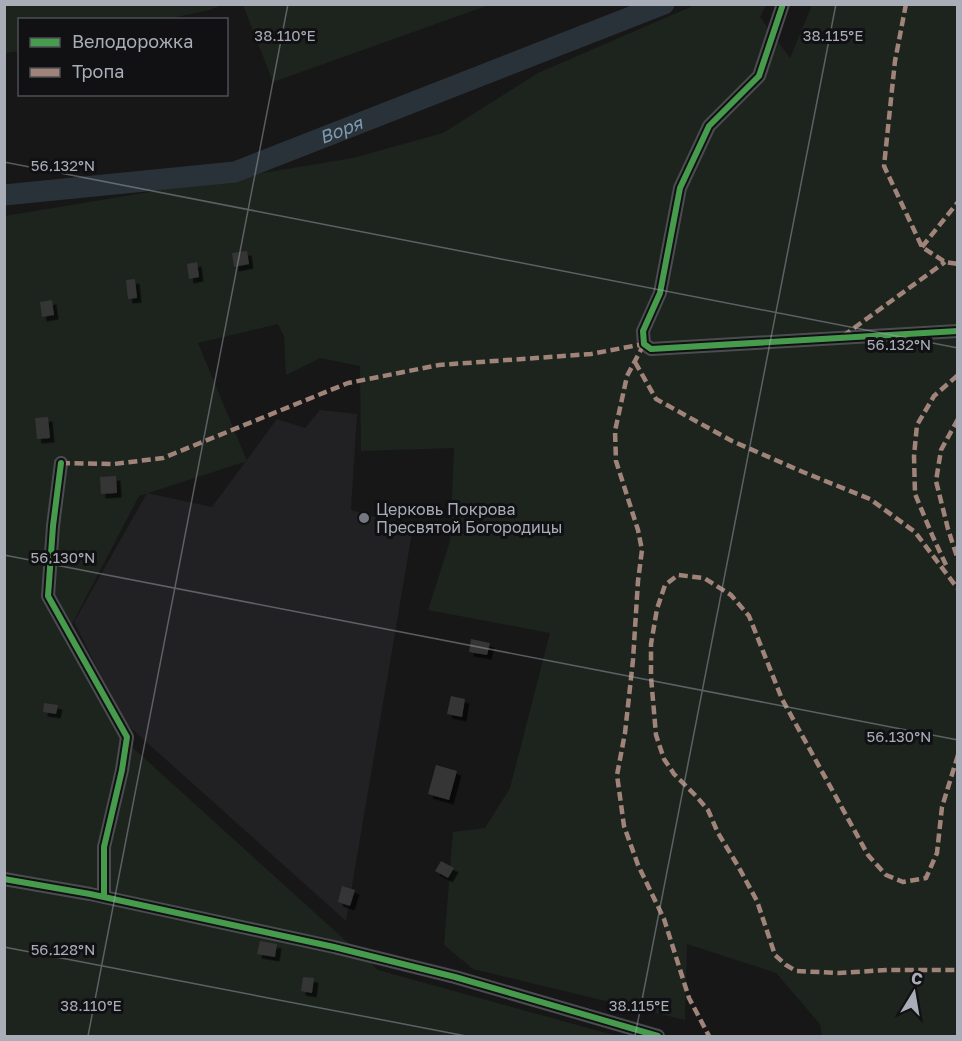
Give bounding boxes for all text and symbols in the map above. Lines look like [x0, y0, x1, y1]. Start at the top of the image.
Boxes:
legend [18, 18, 228, 96]
text: 38.110°E [254, 26, 316, 44]
text: 38.115°E [803, 26, 863, 44]
text: Велодорожка [72, 30, 193, 52]
text: Тропа [72, 60, 124, 82]
water label: Воря [316, 111, 367, 148]
text: 56.132°N [31, 156, 95, 174]
text: 56.132°N [867, 335, 931, 353]
place label: Церковь Покрова Пресвятой Богородицы [376, 499, 562, 537]
marker: Церковь Покрова Пресвятой Богородицы [357, 511, 371, 525]
text: 56.130°N [31, 548, 95, 566]
text: 56.130°N [867, 727, 931, 745]
text: 56.128°N [31, 940, 95, 958]
north arrow [884, 963, 944, 1023]
text: С [909, 967, 924, 989]
text: 38.110°E [60, 996, 122, 1014]
text: 38.115°E [609, 996, 669, 1014]

